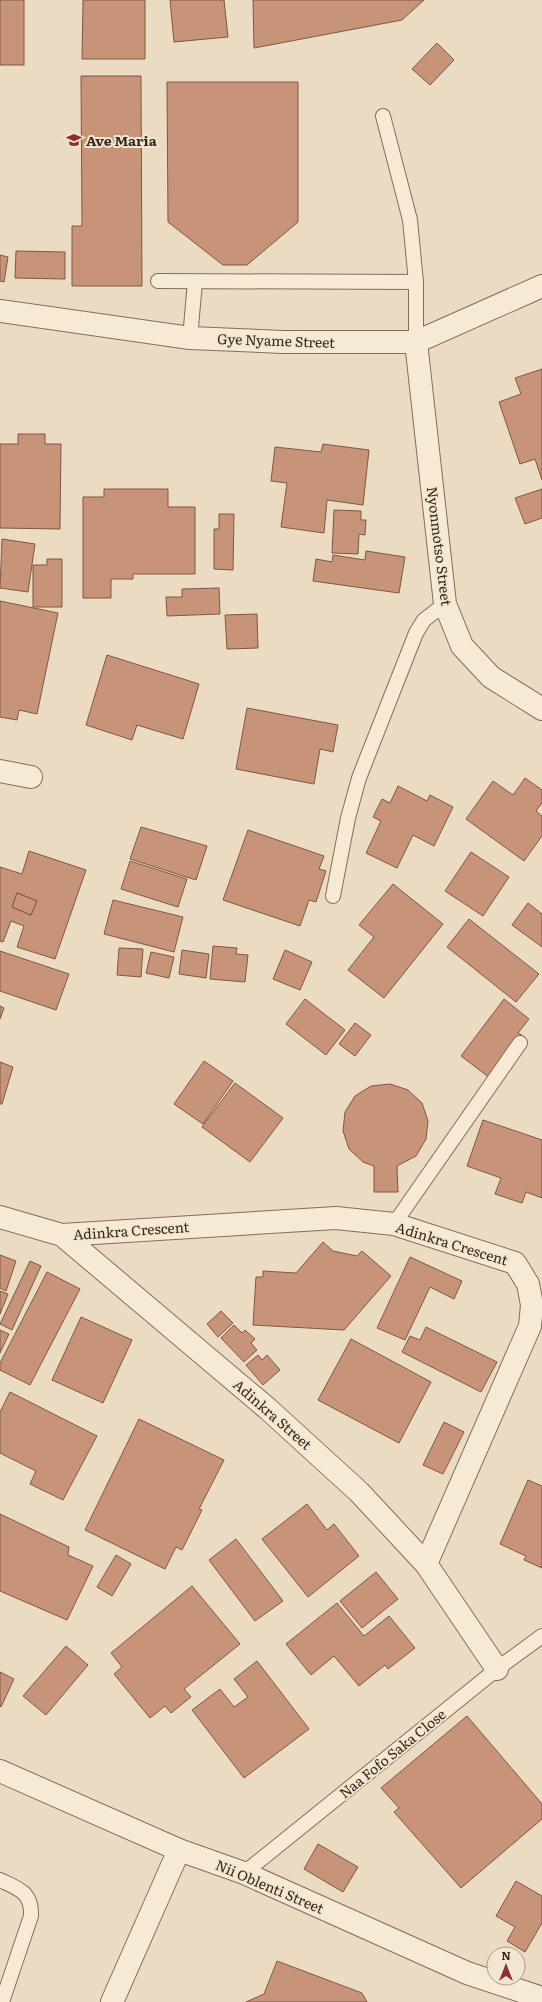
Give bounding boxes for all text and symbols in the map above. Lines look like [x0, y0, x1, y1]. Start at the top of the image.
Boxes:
place label: Ave Maria [86, 130, 158, 150]
school or university icon: Ave Maria [65, 131, 83, 149]
street label: Gye Nyame Street [217, 328, 336, 352]
street label: Nyonmotso Street [423, 485, 457, 607]
street label: Adinkra Crescent [72, 1216, 190, 1244]
street label: Adinkra Crescent [393, 1216, 511, 1270]
street label: Adinkra Street [229, 1374, 317, 1454]
street label: Naa Fofo Saka Close [334, 1704, 450, 1802]
street label: Nii Oblenti Street [213, 1854, 328, 1918]
north arrow [486, 1946, 526, 1986]
text: N [501, 1947, 511, 1963]

